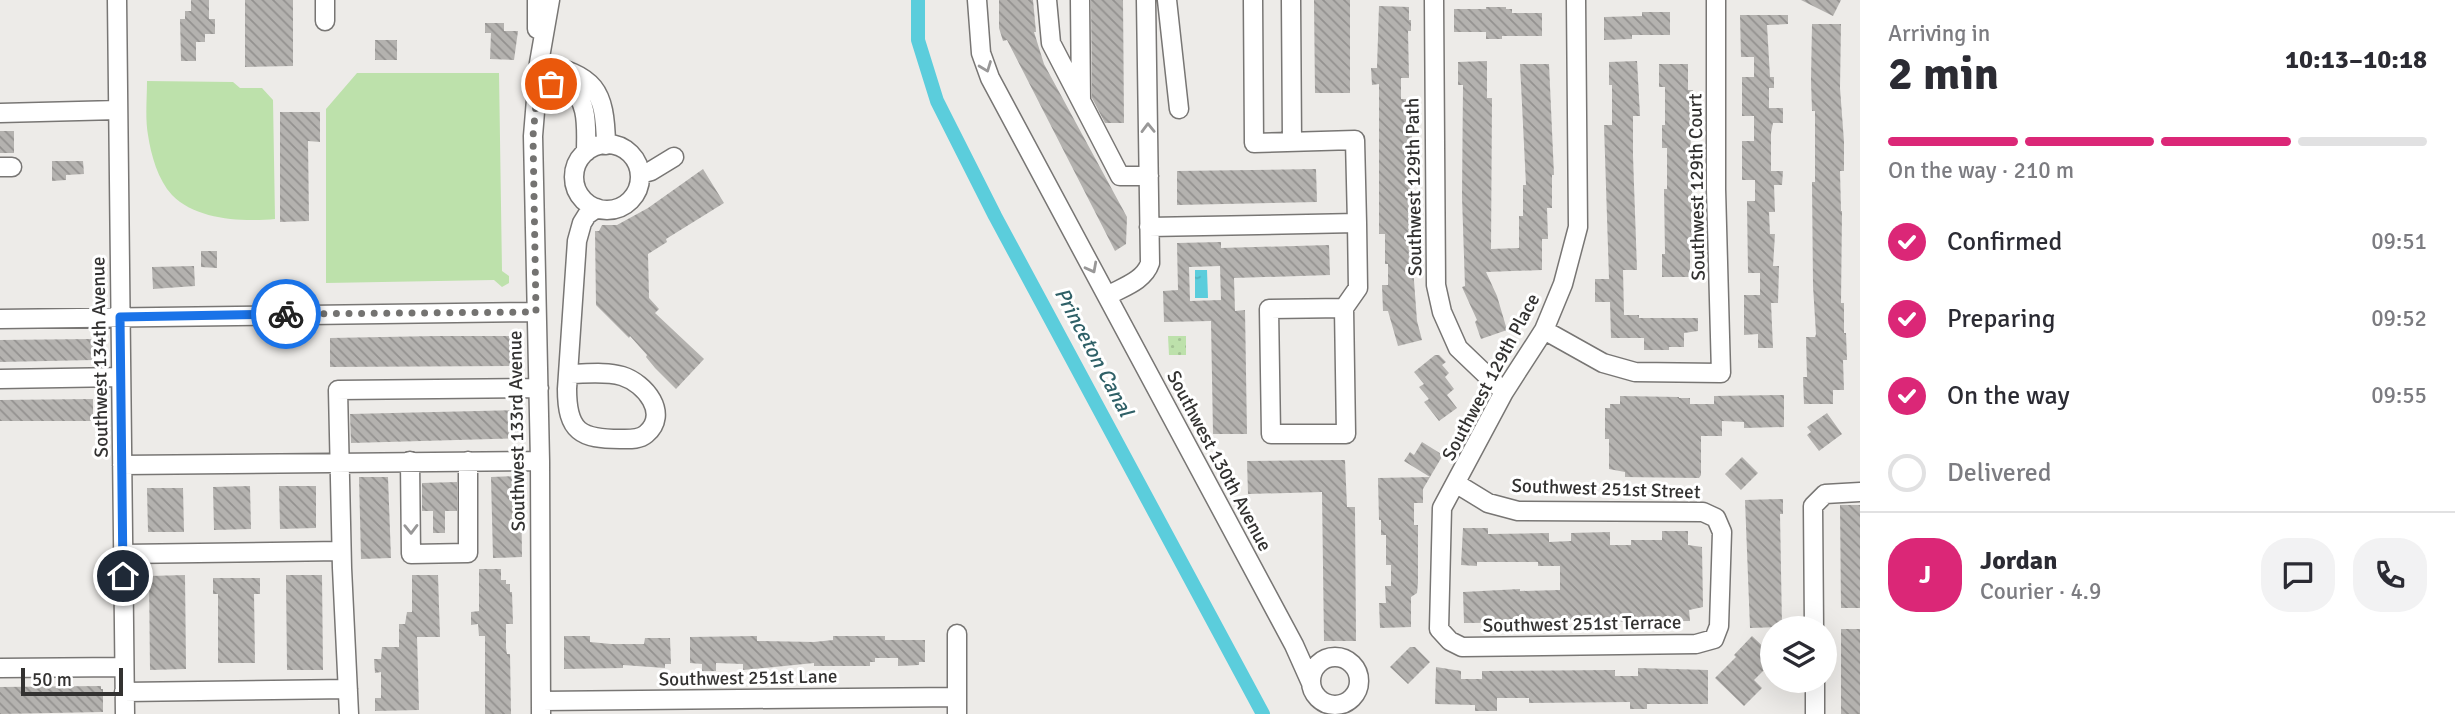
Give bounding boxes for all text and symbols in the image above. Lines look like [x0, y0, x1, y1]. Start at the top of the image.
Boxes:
text: Arriving in [1888, 19, 1990, 48]
text: 10:13–10:18 [2285, 44, 2427, 76]
text: 2 min [1888, 46, 1999, 102]
pin [521, 54, 581, 114]
one-way arrow [978, 61, 992, 73]
icon: bag [532, 65, 570, 103]
street label: Southwest 129th Court [1683, 93, 1711, 281]
street label: Southwest 129th Path [1400, 98, 1428, 276]
one-way arrow [1140, 122, 1156, 133]
text: On the way · 210 m [1888, 156, 2074, 185]
icon: check [1888, 223, 1926, 261]
text: Confirmed [1947, 226, 2062, 258]
text: 09:51 [2371, 227, 2427, 256]
street label: Southwest 134th Avenue [86, 256, 114, 458]
one-way arrow [1084, 261, 1097, 273]
courier [251, 279, 321, 349]
water label: Princeton Canal [1049, 283, 1140, 423]
street label: Southwest 129th Place [1437, 289, 1545, 465]
icon: bike [267, 295, 305, 333]
icon: check [1888, 300, 1926, 338]
text: Preparing [1947, 303, 2055, 335]
text: 09:52 [2371, 304, 2427, 333]
street label: Southwest 133rd Avenue [503, 330, 531, 532]
street label: Southwest 130th Avenue [1161, 367, 1277, 555]
icon: check [1888, 377, 1926, 415]
text: On the way [1947, 380, 2070, 412]
text: 09:55 [2371, 381, 2427, 410]
text: Delivered [1947, 457, 2052, 489]
street label: Southwest 251st Street [1511, 474, 1701, 504]
one-way arrow [403, 525, 419, 535]
button: chat [2261, 538, 2335, 612]
button: phone [2353, 538, 2427, 612]
text: Jordan [1980, 545, 2057, 577]
pin [93, 546, 153, 606]
icon: home [104, 557, 142, 595]
text: J [1919, 559, 1931, 591]
text: Courier · 4.9 [1980, 577, 2101, 606]
street label: Southwest 251st Terrace [1482, 610, 1682, 638]
map controls [1760, 616, 1837, 693]
button: layers [1760, 616, 1837, 693]
street label: Southwest 251st Lane [658, 664, 838, 692]
scale bar [21, 665, 122, 697]
text: 50 m [32, 668, 72, 692]

